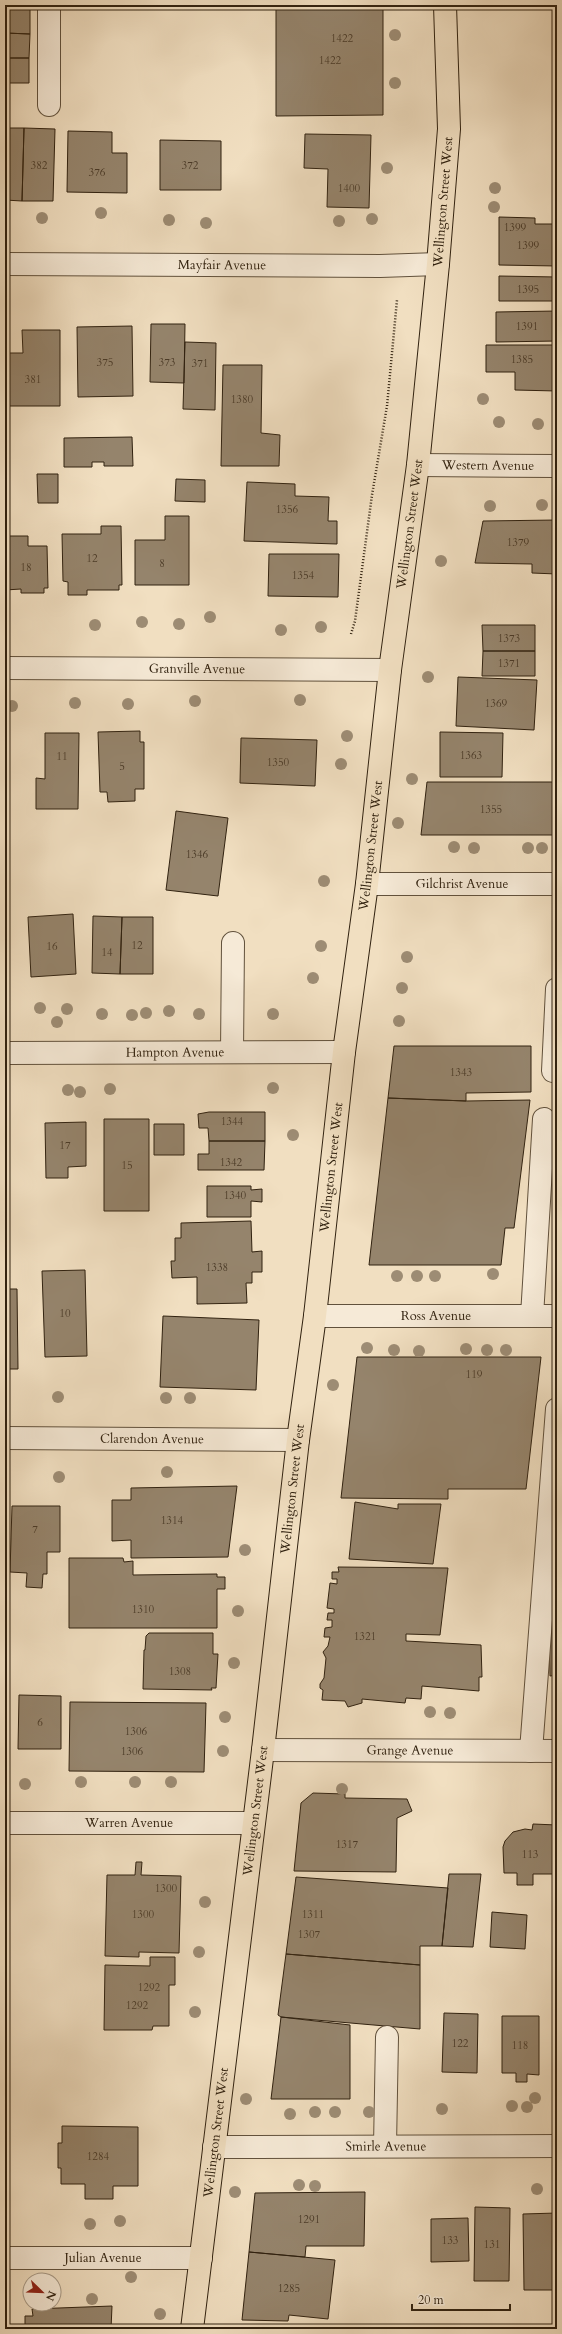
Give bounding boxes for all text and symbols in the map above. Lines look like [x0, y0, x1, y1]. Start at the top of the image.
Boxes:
house number: 1422 [331, 31, 354, 46]
house number: 1422 [319, 53, 342, 68]
street label: Wellington Street West [429, 136, 457, 269]
house number: 382 [31, 158, 48, 173]
house number: 372 [182, 158, 199, 173]
house number: 376 [89, 165, 106, 180]
house number: 1400 [338, 181, 361, 196]
house number: 1399 [504, 220, 527, 235]
house number: 1399 [517, 238, 540, 253]
street label: Mayfair Avenue [178, 256, 266, 274]
house number: 1395 [517, 282, 539, 297]
house number: 1391 [516, 319, 538, 334]
house number: 1385 [511, 352, 533, 367]
house number: 375 [97, 355, 113, 370]
house number: 373 [159, 355, 176, 370]
house number: 371 [192, 356, 208, 371]
house number: 381 [25, 372, 41, 387]
house number: 1380 [231, 392, 254, 407]
street label: Western Avenue [441, 456, 534, 475]
street label: Wellington Street West [392, 458, 428, 591]
house number: 1356 [276, 502, 299, 517]
house number: 1379 [507, 535, 530, 550]
house number: 12 [86, 551, 98, 566]
house number: 8 [159, 556, 165, 571]
house number: 18 [20, 560, 32, 575]
house number: 1354 [292, 568, 315, 583]
house number: 1373 [498, 631, 521, 646]
house number: 1371 [498, 656, 520, 671]
street label: Granville Avenue [149, 660, 245, 678]
house number: 1369 [485, 696, 508, 711]
house number: 1363 [460, 748, 483, 763]
house number: 11 [56, 749, 68, 764]
house number: 1350 [267, 755, 290, 770]
house number: 5 [119, 759, 125, 774]
street label: Wellington Street West [354, 780, 387, 913]
house number: 1355 [480, 802, 502, 817]
house number: 1346 [186, 847, 209, 862]
street label: Gilchrist Avenue [416, 875, 509, 893]
house number: 12 [131, 938, 143, 953]
house number: 16 [46, 939, 58, 954]
house number: 14 [101, 945, 113, 960]
street label: Hampton Avenue [126, 1043, 224, 1062]
house number: 1343 [450, 1065, 473, 1080]
street label: Wellington Street West [315, 1101, 347, 1234]
house number: 1344 [221, 1114, 244, 1129]
house number: 17 [59, 1138, 71, 1153]
house number: 1342 [220, 1155, 243, 1170]
house number: 15 [121, 1158, 133, 1173]
house number: 1340 [224, 1188, 247, 1203]
house number: 1338 [206, 1260, 228, 1275]
house number: 10 [59, 1306, 71, 1321]
street label: Ross Avenue [401, 1307, 471, 1325]
house number: 119 [466, 1367, 483, 1382]
street label: Wellington Street West [276, 1423, 309, 1556]
street label: Clarendon Avenue [100, 1430, 204, 1448]
house number: 1314 [161, 1513, 184, 1528]
house number: 7 [32, 1522, 38, 1537]
house number: 1310 [132, 1602, 155, 1617]
house number: 1321 [354, 1629, 376, 1644]
house number: 1308 [169, 1664, 191, 1679]
house number: 6 [37, 1715, 43, 1730]
house number: 1306 [125, 1724, 148, 1739]
street label: Grange Avenue [367, 1741, 454, 1760]
house number: 1306 [121, 1744, 144, 1759]
street label: Wellington Street West [239, 1745, 272, 1878]
street label: Warren Avenue [84, 1814, 173, 1832]
house number: 1317 [336, 1837, 359, 1852]
house number: 113 [522, 1847, 539, 1862]
house number: 1300 [155, 1881, 178, 1896]
house number: 1300 [132, 1907, 155, 1922]
house number: 1311 [302, 1907, 324, 1922]
house number: 1307 [298, 1927, 321, 1942]
house number: 1292 [138, 1980, 161, 1995]
house number: 1292 [126, 1998, 149, 2013]
house number: 122 [452, 2036, 469, 2051]
house number: 118 [512, 2038, 528, 2053]
street label: Wellington Street West [199, 2066, 233, 2199]
street label: Smirle Avenue [346, 2137, 427, 2156]
house number: 1284 [87, 2149, 110, 2164]
house number: 1291 [298, 2212, 320, 2227]
house number: 133 [442, 2233, 459, 2248]
house number: 131 [484, 2237, 500, 2252]
street label: Julian Avenue [62, 2249, 142, 2267]
north arrow [22, 2272, 62, 2312]
house number: 1285 [278, 2281, 300, 2296]
scale bar [412, 2286, 510, 2312]
text: N [42, 2288, 60, 2303]
text: 20 m [418, 2292, 445, 2308]

